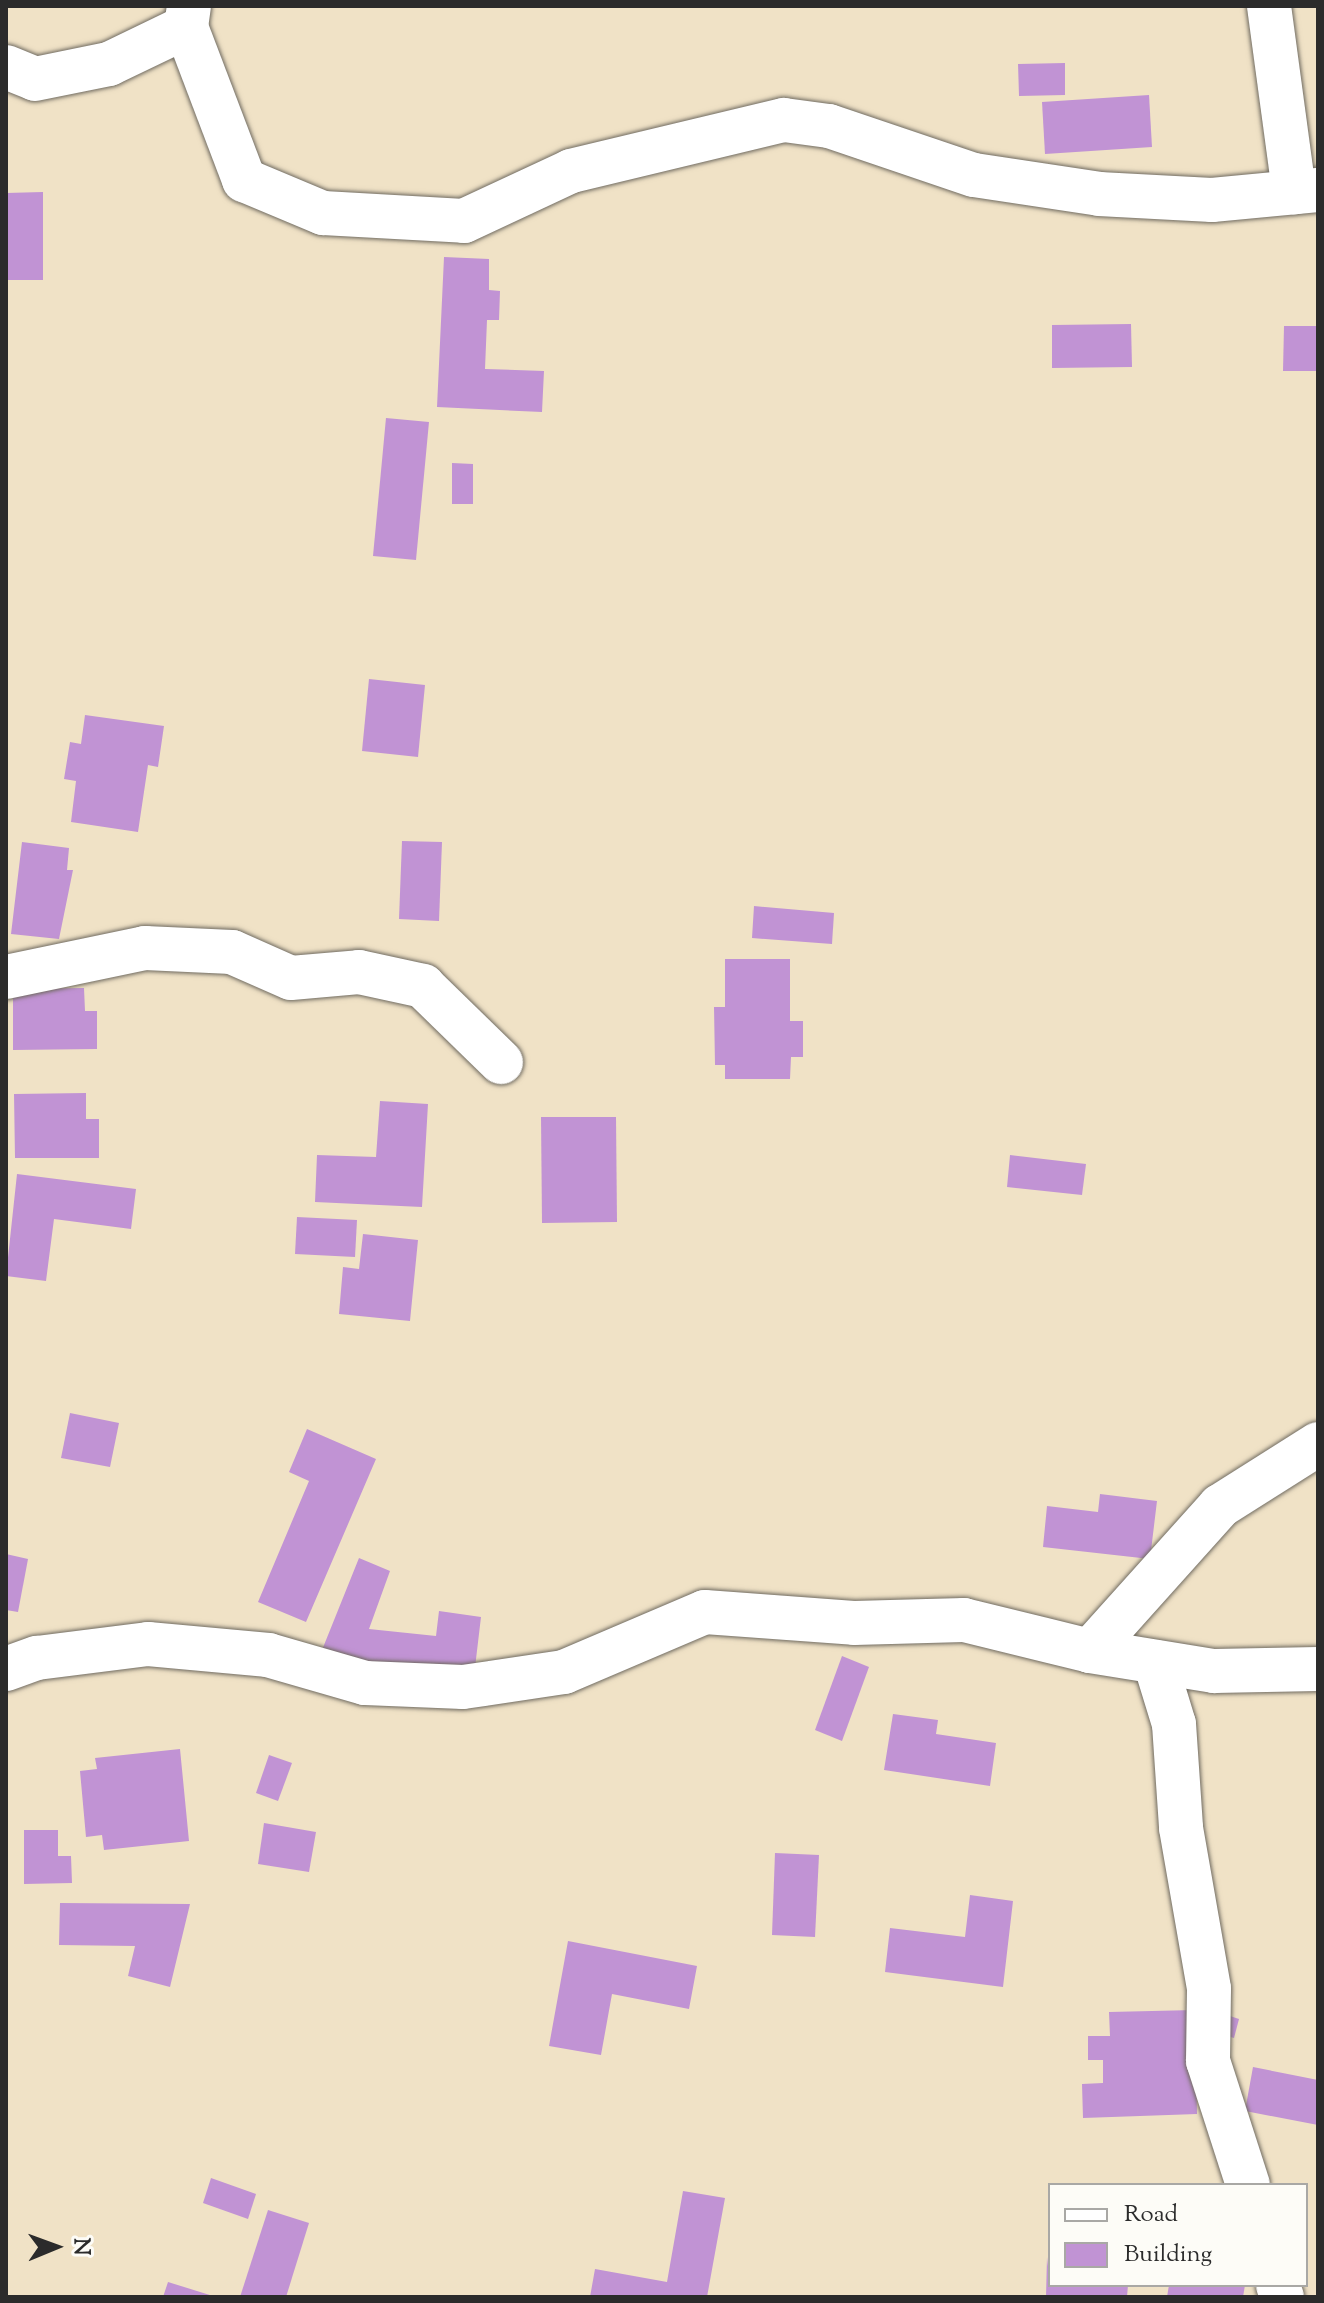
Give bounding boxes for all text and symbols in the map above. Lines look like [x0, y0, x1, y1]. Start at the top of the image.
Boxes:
legend [1048, 2183, 1308, 2287]
text: Road [1124, 2198, 1178, 2232]
north arrow [16, 2207, 96, 2287]
text: N [64, 2238, 96, 2256]
text: Building [1124, 2238, 1212, 2272]

